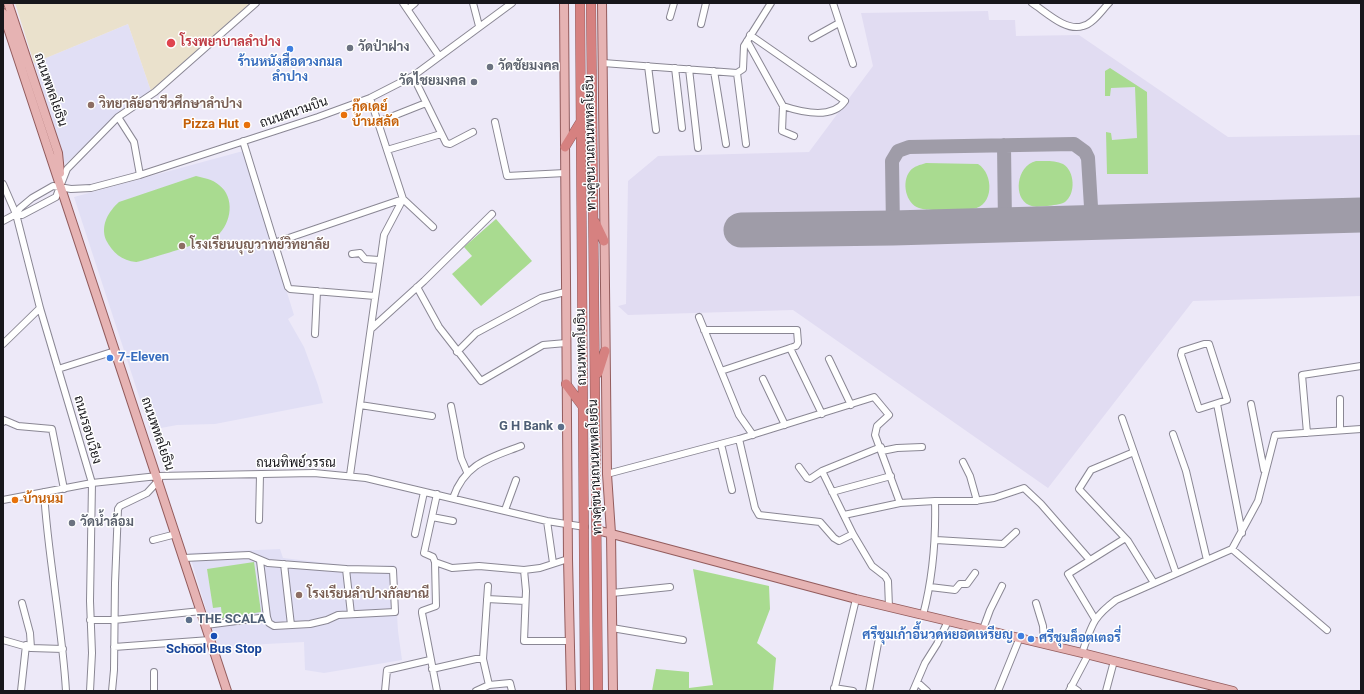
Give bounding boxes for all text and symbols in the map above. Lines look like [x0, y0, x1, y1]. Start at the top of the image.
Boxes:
place label: โรงพยาบาลลำปาง [180, 35, 281, 51]
marker: โรงพยาบาลลำปาง [165, 37, 177, 49]
place label: วัดป่าฝาง [358, 40, 410, 56]
marker: วัดป่าฝาง [345, 43, 355, 53]
marker: ร้านหนังสือดวงกมล ลำปาง [285, 44, 295, 54]
street label: ถนนพหลโยธิน [30, 51, 70, 129]
place label: ร้านหนังสือดวงกมล ลำปาง [237, 55, 343, 86]
place label: วัดชัยมงคล [498, 59, 559, 75]
marker: วัดชัยมงคล [485, 62, 495, 72]
place label: วัดไชยมงคล [399, 74, 466, 90]
street label: ทางคู่ขนานถนนพหลโยธิน [582, 75, 600, 211]
marker: วัดไชยมงคล [469, 77, 479, 87]
street label: ถนนสนามบิน [258, 94, 330, 132]
place label: วิทยาลัยอาชีวศึกษาลำปาง [99, 97, 242, 113]
marker: วิทยาลัยอาชีวศึกษาลำปาง [86, 100, 96, 110]
place label: กู๊ดเดย์ บ้านสลัด [352, 100, 399, 131]
marker: กู๊ดเดย์ บ้านสลัด [339, 110, 349, 120]
place label: Pizza Hut [183, 117, 239, 133]
marker: Pizza Hut [242, 120, 252, 130]
place label: โรงเรียนบุญวาทย์วิทยาลัย [190, 238, 330, 254]
marker: โรงเรียนบุญวาทย์วิทยาลัย [177, 241, 187, 251]
street label: ถนนพหลโยธิน [574, 308, 590, 386]
place label: 7-Eleven [118, 350, 169, 366]
marker: 7-Eleven [105, 353, 115, 363]
street label: ถนนรอบเวียง [70, 394, 104, 466]
street label: ถนนพหลโยธิน [137, 395, 177, 473]
street label: ทางคู่ขนานถนนพหลโยธิน [586, 399, 606, 535]
place label: G H Bank [499, 419, 553, 435]
marker: G H Bank [556, 422, 566, 432]
street label: ถนนทิพย์วรรณ [256, 456, 336, 472]
place label: บ้านนม [23, 492, 63, 508]
marker: บ้านนม [10, 495, 20, 505]
place label: วัดน้ำล้อม [80, 515, 134, 531]
marker: วัดน้ำล้อม [67, 518, 77, 528]
place label: โรงเรียนลำปางกัลยาณี [307, 587, 429, 603]
marker: โรงเรียนลำปางกัลยาณี [294, 590, 304, 600]
place label: THE SCALA [197, 612, 266, 628]
marker: THE SCALA [184, 615, 194, 625]
place label: ศรีชุมเก้าอี้นวดหยอดเหรียญ [862, 628, 1013, 644]
marker: School Bus Stop [209, 631, 219, 641]
marker: ศรีชุมเก้าอี้นวดหยอดเหรียญ [1016, 631, 1026, 641]
place label: ศรีชุมล็อตเตอรี่ [1039, 631, 1121, 647]
marker: ศรีชุมล็อตเตอรี่ [1026, 634, 1036, 644]
place label: School Bus Stop [166, 642, 262, 658]

